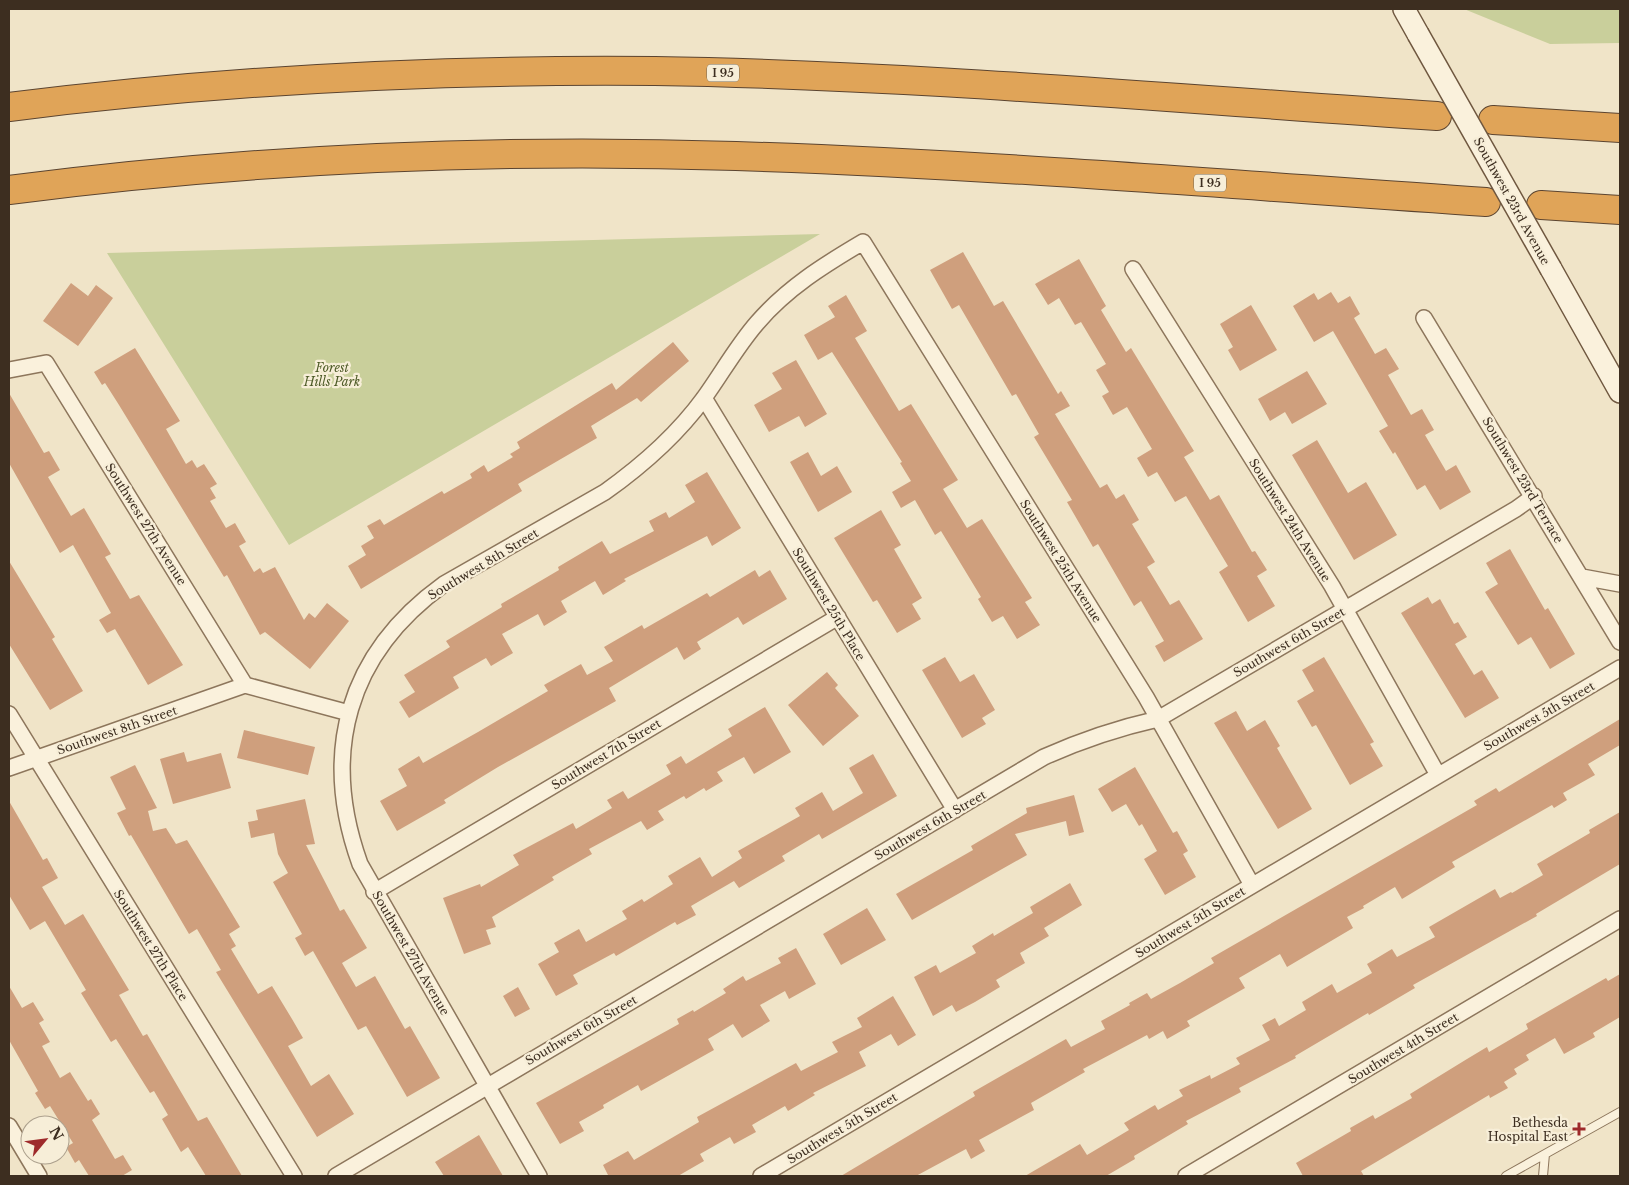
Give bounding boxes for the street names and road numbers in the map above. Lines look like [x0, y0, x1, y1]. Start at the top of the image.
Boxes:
road number: I 95 [707, 64, 739, 82]
street label: Southwest 23rd Avenue [1471, 135, 1553, 268]
road number: I 95 [1194, 174, 1226, 192]
street label: Southwest 23rd Terrace [1479, 414, 1567, 546]
street label: Southwest 24th Avenue [1246, 456, 1334, 584]
street label: Southwest 27th Avenue [102, 460, 190, 588]
street label: Southwest 25th Avenue [1017, 497, 1105, 625]
street label: Southwest 8th Street [425, 525, 541, 603]
street label: Southwest 25th Place [789, 545, 869, 663]
street label: Southwest 6th Street [1230, 604, 1348, 680]
street label: Southwest 5th Street [1481, 678, 1598, 754]
street label: Southwest 8th Street [55, 702, 179, 758]
street label: Southwest 7th Street [549, 715, 664, 793]
street label: Southwest 6th Street [871, 787, 989, 863]
street label: Southwest 5th Street [1132, 883, 1248, 961]
street label: Southwest 27th Place [111, 887, 191, 1003]
street label: Southwest 27th Avenue [369, 888, 453, 1018]
street label: Southwest 6th Street [522, 992, 640, 1068]
street label: Southwest 4th Street [1345, 1009, 1461, 1087]
street label: Southwest 5th Street [784, 1089, 900, 1167]

